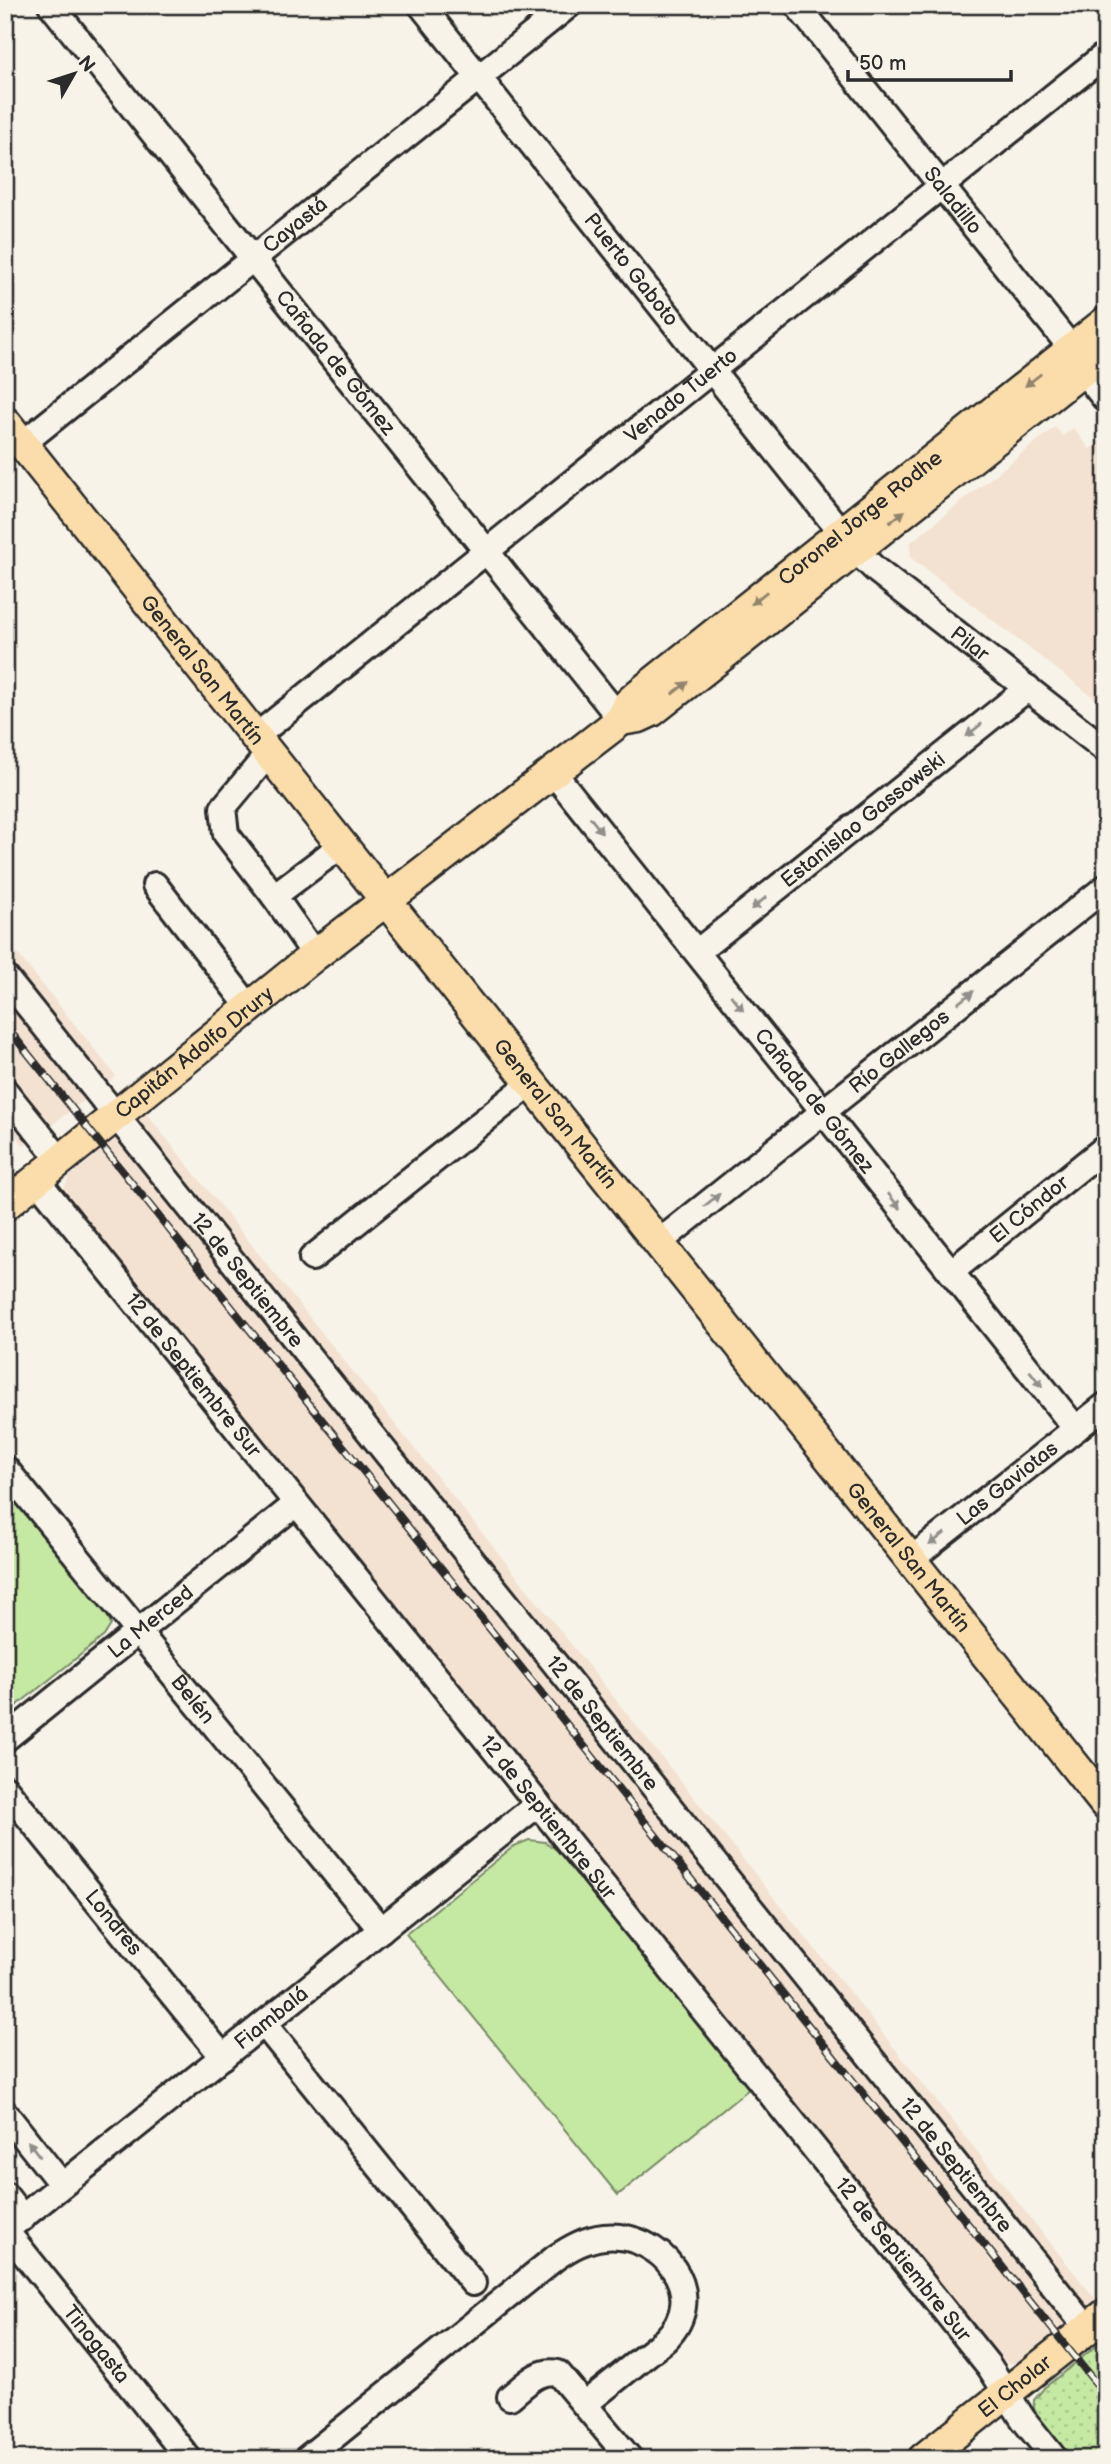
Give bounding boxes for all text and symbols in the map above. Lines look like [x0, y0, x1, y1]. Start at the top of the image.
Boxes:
north arrow [38, 38, 108, 108]
scale bar [848, 38, 1011, 82]
text: N [73, 51, 99, 77]
text: 50 m [859, 51, 906, 76]
street label: Saladillo [919, 162, 988, 239]
street label: Cayastá [258, 191, 332, 258]
street label: Puerto Gaboto [579, 208, 684, 331]
street label: Cañada de Gómez [271, 285, 402, 440]
street label: Venado Tuerto [619, 342, 742, 448]
one-way arrow [1025, 373, 1043, 388]
street label: Coronel Jorge Rodhe [773, 445, 947, 591]
one-way arrow [887, 509, 905, 524]
street label: General San Martín [135, 590, 270, 750]
one-way arrow [751, 590, 769, 605]
street label: Pilar [946, 621, 995, 667]
one-way arrow [671, 682, 689, 696]
one-way arrow [966, 723, 984, 738]
street label: Estanislao Gassowski [776, 747, 950, 893]
one-way arrow [588, 816, 603, 834]
one-way arrow [750, 895, 767, 910]
street label: Capitán Adolfo Drury [110, 981, 279, 1124]
one-way arrow [957, 990, 975, 1005]
one-way arrow [730, 994, 745, 1012]
street label: Río Gallegos [844, 1004, 954, 1099]
street label: Cañada de Gómez [749, 1023, 880, 1179]
street label: General San Martín [488, 1034, 623, 1194]
street label: El Cóndor [984, 1170, 1074, 1249]
one-way arrow [887, 1191, 902, 1209]
one-way arrow [702, 1193, 720, 1208]
street label: 12 de Septiembre [186, 1207, 309, 1352]
street label: 12 de Septiembre Sur [120, 1288, 267, 1462]
one-way arrow [1028, 1369, 1043, 1387]
street label: Las Gaviotas [952, 1435, 1063, 1531]
street label: General San Martín [841, 1477, 976, 1637]
one-way arrow [928, 1531, 946, 1545]
street label: La Merced [103, 1580, 198, 1663]
street label: 12 de Septiembre [541, 1651, 664, 1796]
street label: Belén [166, 1670, 220, 1729]
street label: 12 de Septiembre Sur [475, 1730, 622, 1904]
street label: Londres [80, 1884, 148, 1960]
street label: Fiambalá [229, 1981, 313, 2055]
street label: 12 de Septiembre [895, 2092, 1018, 2238]
one-way arrow [26, 2141, 41, 2159]
street label: 12 de Septiembre Sur [830, 2172, 977, 2347]
street label: Tinogasta [58, 2300, 136, 2388]
street label: El Cholar [973, 2349, 1057, 2423]

